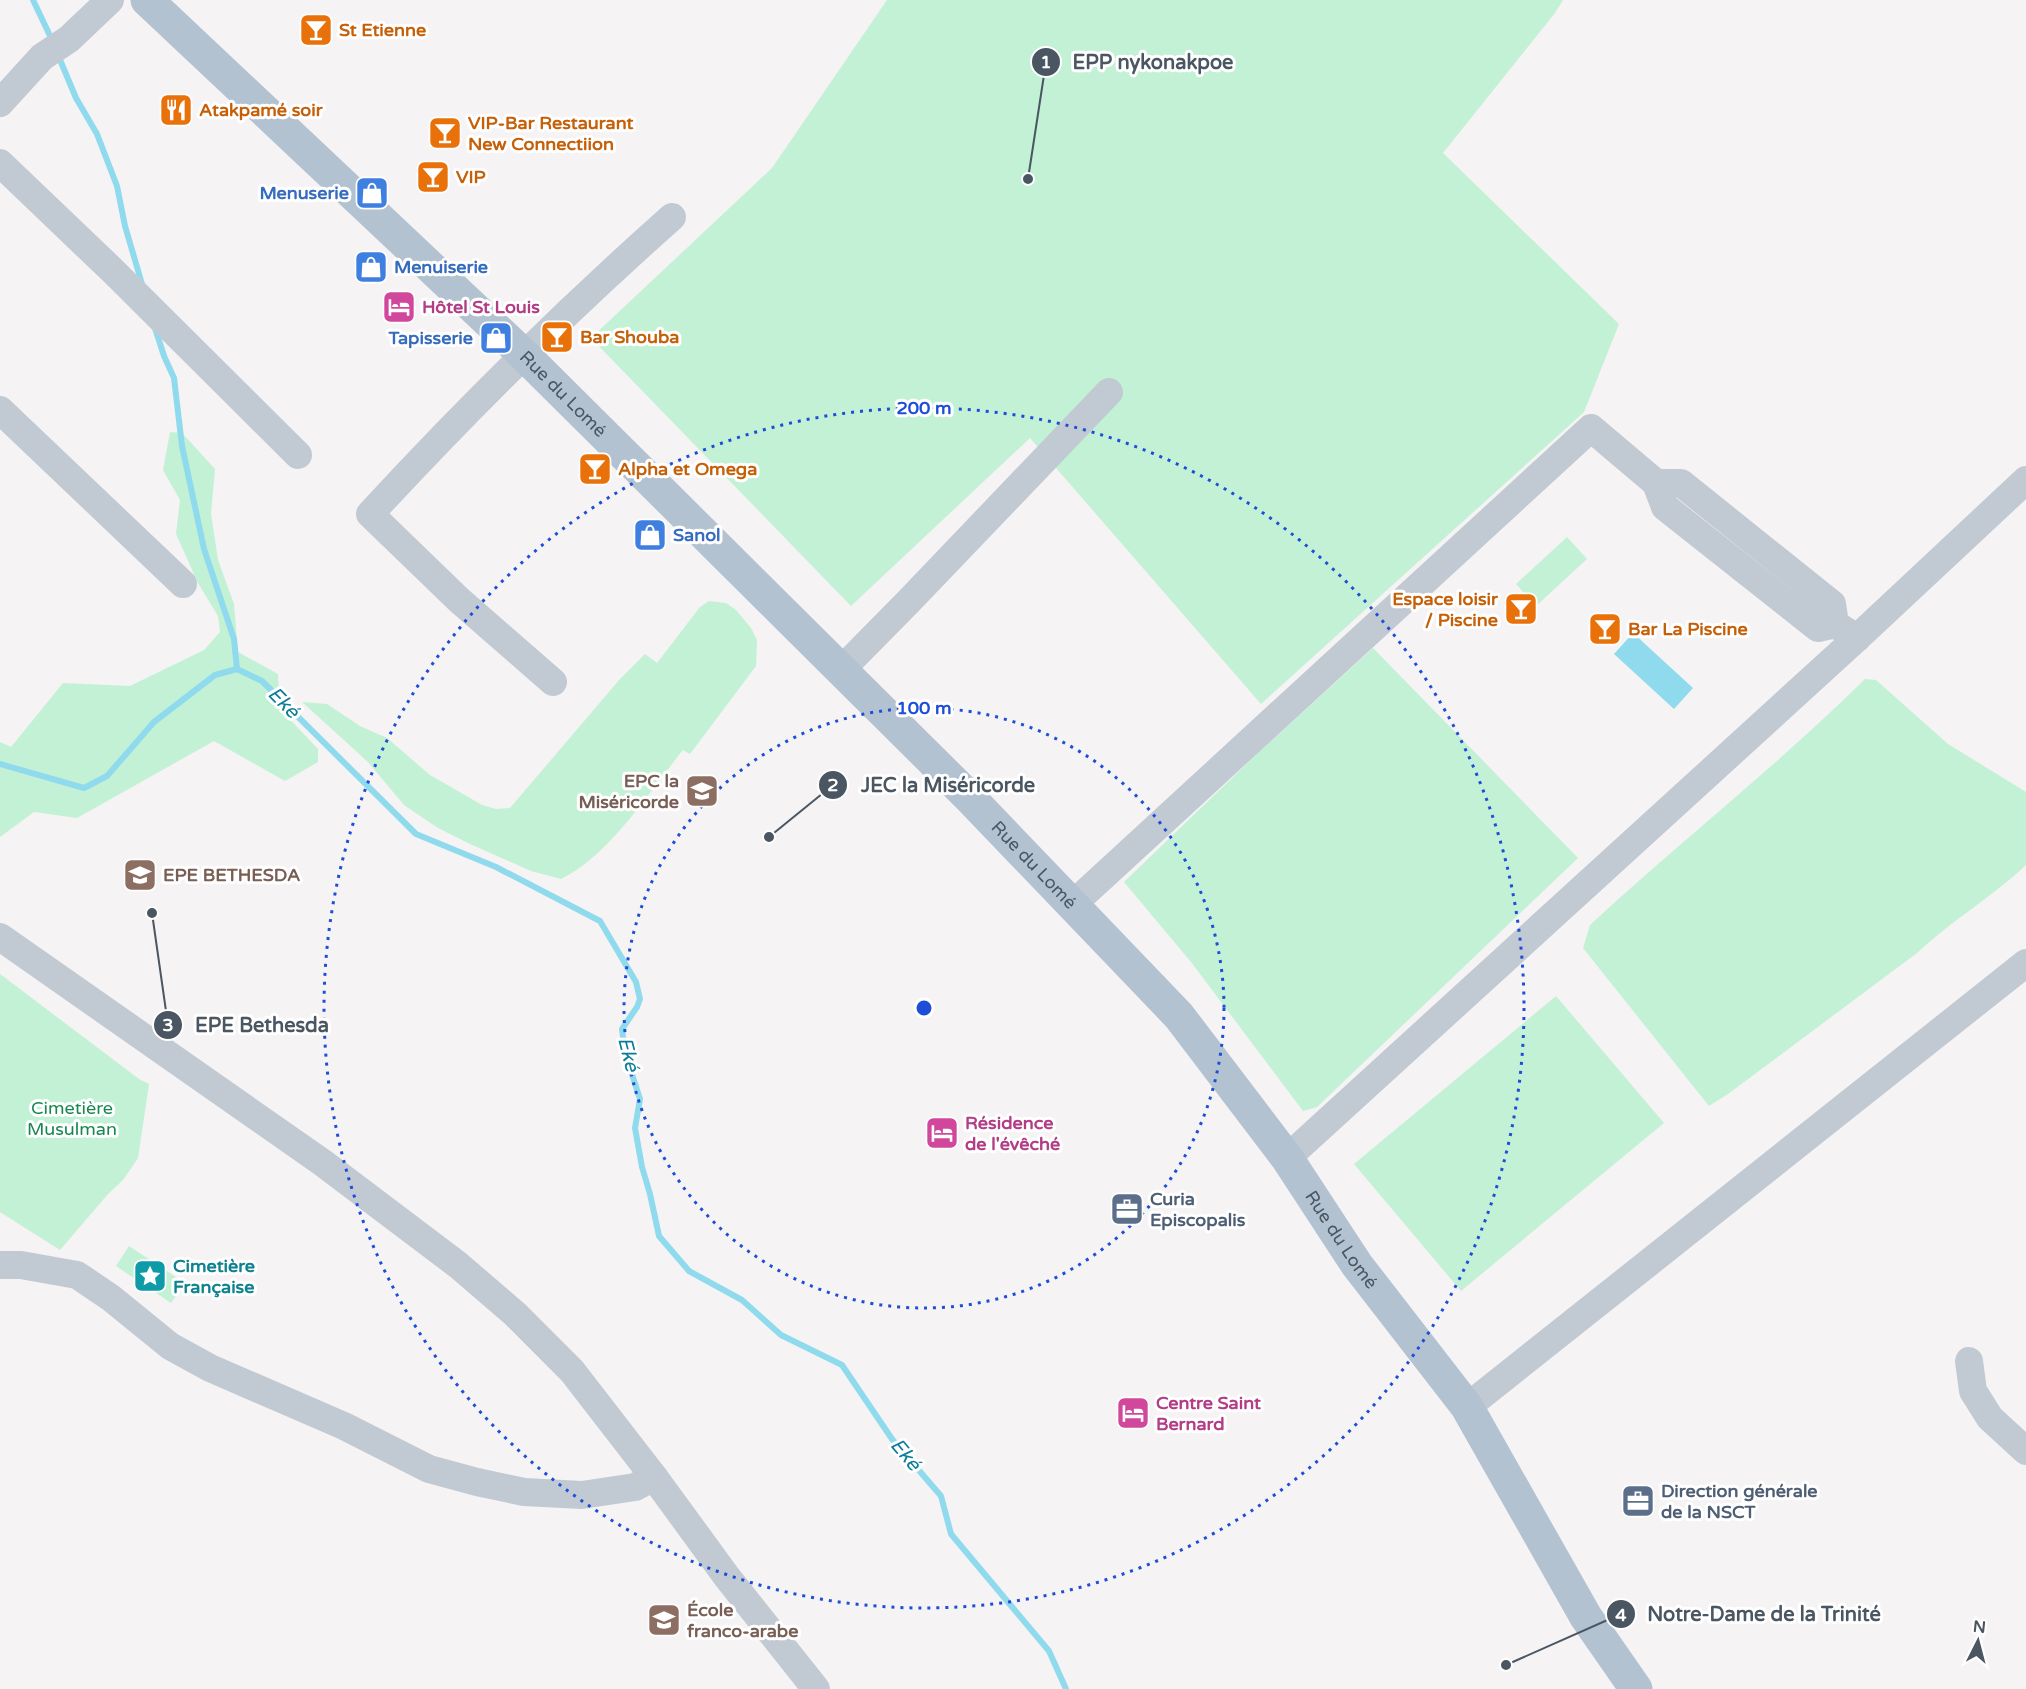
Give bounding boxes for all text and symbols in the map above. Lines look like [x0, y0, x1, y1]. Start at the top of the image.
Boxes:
bar icon: St Etienne [298, 12, 334, 48]
place label: St Etienne [339, 19, 426, 41]
callout: EPP nykonakpoe [1031, 43, 1246, 81]
text: 1 [1040, 51, 1052, 73]
text: EPP nykonakpoe [1073, 51, 1233, 75]
restaurant icon: Atakpamé soir [158, 92, 194, 128]
place label: Atakpamé soir [199, 99, 324, 121]
place label: VIP-Bar Restaurant New Connectiion [468, 112, 633, 155]
bar icon: VIP-Bar Restaurant New Connectiion [427, 115, 463, 151]
bar icon: VIP [415, 159, 451, 195]
place label: VIP [456, 166, 486, 188]
shop icon: Menuserie [354, 175, 390, 211]
place label: Menuserie [259, 182, 349, 204]
shop icon: Menuiserie [353, 249, 389, 285]
place label: Menuiserie [394, 256, 488, 278]
hotel icon: Hôtel St Louis [381, 289, 417, 325]
place label: Hôtel St Louis [422, 296, 540, 318]
bar icon: Bar Shouba [539, 319, 575, 355]
shop icon: Tapisserie [478, 320, 514, 356]
place label: Bar Shouba [580, 326, 679, 348]
place label: Tapisserie [387, 327, 473, 349]
street label: Rue du Lomé [515, 346, 611, 442]
text: 200 m [896, 397, 952, 419]
bar icon: Alpha et Omega [577, 451, 613, 487]
place label: Alpha et Omega [618, 458, 757, 480]
shop icon: Sanol [632, 517, 668, 553]
place label: Sanol [673, 524, 721, 546]
place label: Espace loisir / Piscine [1392, 588, 1499, 631]
bar icon: Espace loisir / Piscine [1503, 591, 1539, 627]
bar icon: Bar La Piscine [1587, 611, 1623, 647]
place label: Bar La Piscine [1628, 618, 1748, 640]
water label: Eké [262, 682, 305, 725]
text: 100 m [896, 697, 952, 719]
callout: JEC la Miséricorde [818, 766, 1047, 804]
place label: EPC la Miséricorde [578, 770, 679, 813]
school or university icon: EPC la Miséricorde [684, 773, 720, 809]
text: 2 [827, 774, 839, 796]
text: JEC la Miséricorde [860, 774, 1035, 798]
street label: Rue du Lomé [987, 816, 1081, 913]
school or university icon: EPE BETHESDA [122, 857, 158, 893]
place label: EPE BETHESDA [163, 864, 301, 886]
centre of rings [914, 998, 934, 1018]
callout: EPE Bethesda [153, 1006, 341, 1044]
text: 3 [162, 1014, 174, 1036]
text: EPE Bethesda [195, 1014, 329, 1038]
water label: Eké [612, 1034, 644, 1076]
park label: Cimetière Musulman [27, 1097, 117, 1140]
place label: Résidence de l'évêché [965, 1112, 1060, 1155]
hotel icon: Résidence de l'évêché [924, 1115, 960, 1151]
street label: Rue du Lomé [1300, 1187, 1382, 1293]
place label: Curia Episcopalis [1150, 1188, 1246, 1231]
office icon: Curia Episcopalis [1109, 1191, 1145, 1227]
place label: Cimetière Française [173, 1255, 255, 1298]
place icon: Cimetière Française [132, 1258, 168, 1294]
place label: Centre Saint Bernard [1156, 1392, 1261, 1435]
hotel icon: Centre Saint Bernard [1115, 1395, 1151, 1431]
water label: Eké [885, 1434, 927, 1477]
place label: Direction générale de la NSCT [1661, 1480, 1818, 1523]
office icon: Direction générale de la NSCT [1620, 1483, 1656, 1519]
callout: Notre-Dame de la Trinité [1606, 1595, 1893, 1633]
place label: École franco-arabe [687, 1599, 798, 1642]
school or university icon: École franco-arabe [646, 1602, 682, 1638]
text: Notre-Dame de la Trinité [1647, 1603, 1881, 1627]
text: 4 [1615, 1604, 1627, 1626]
north arrow [1948, 1611, 2008, 1671]
text: N [1972, 1616, 1987, 1638]

